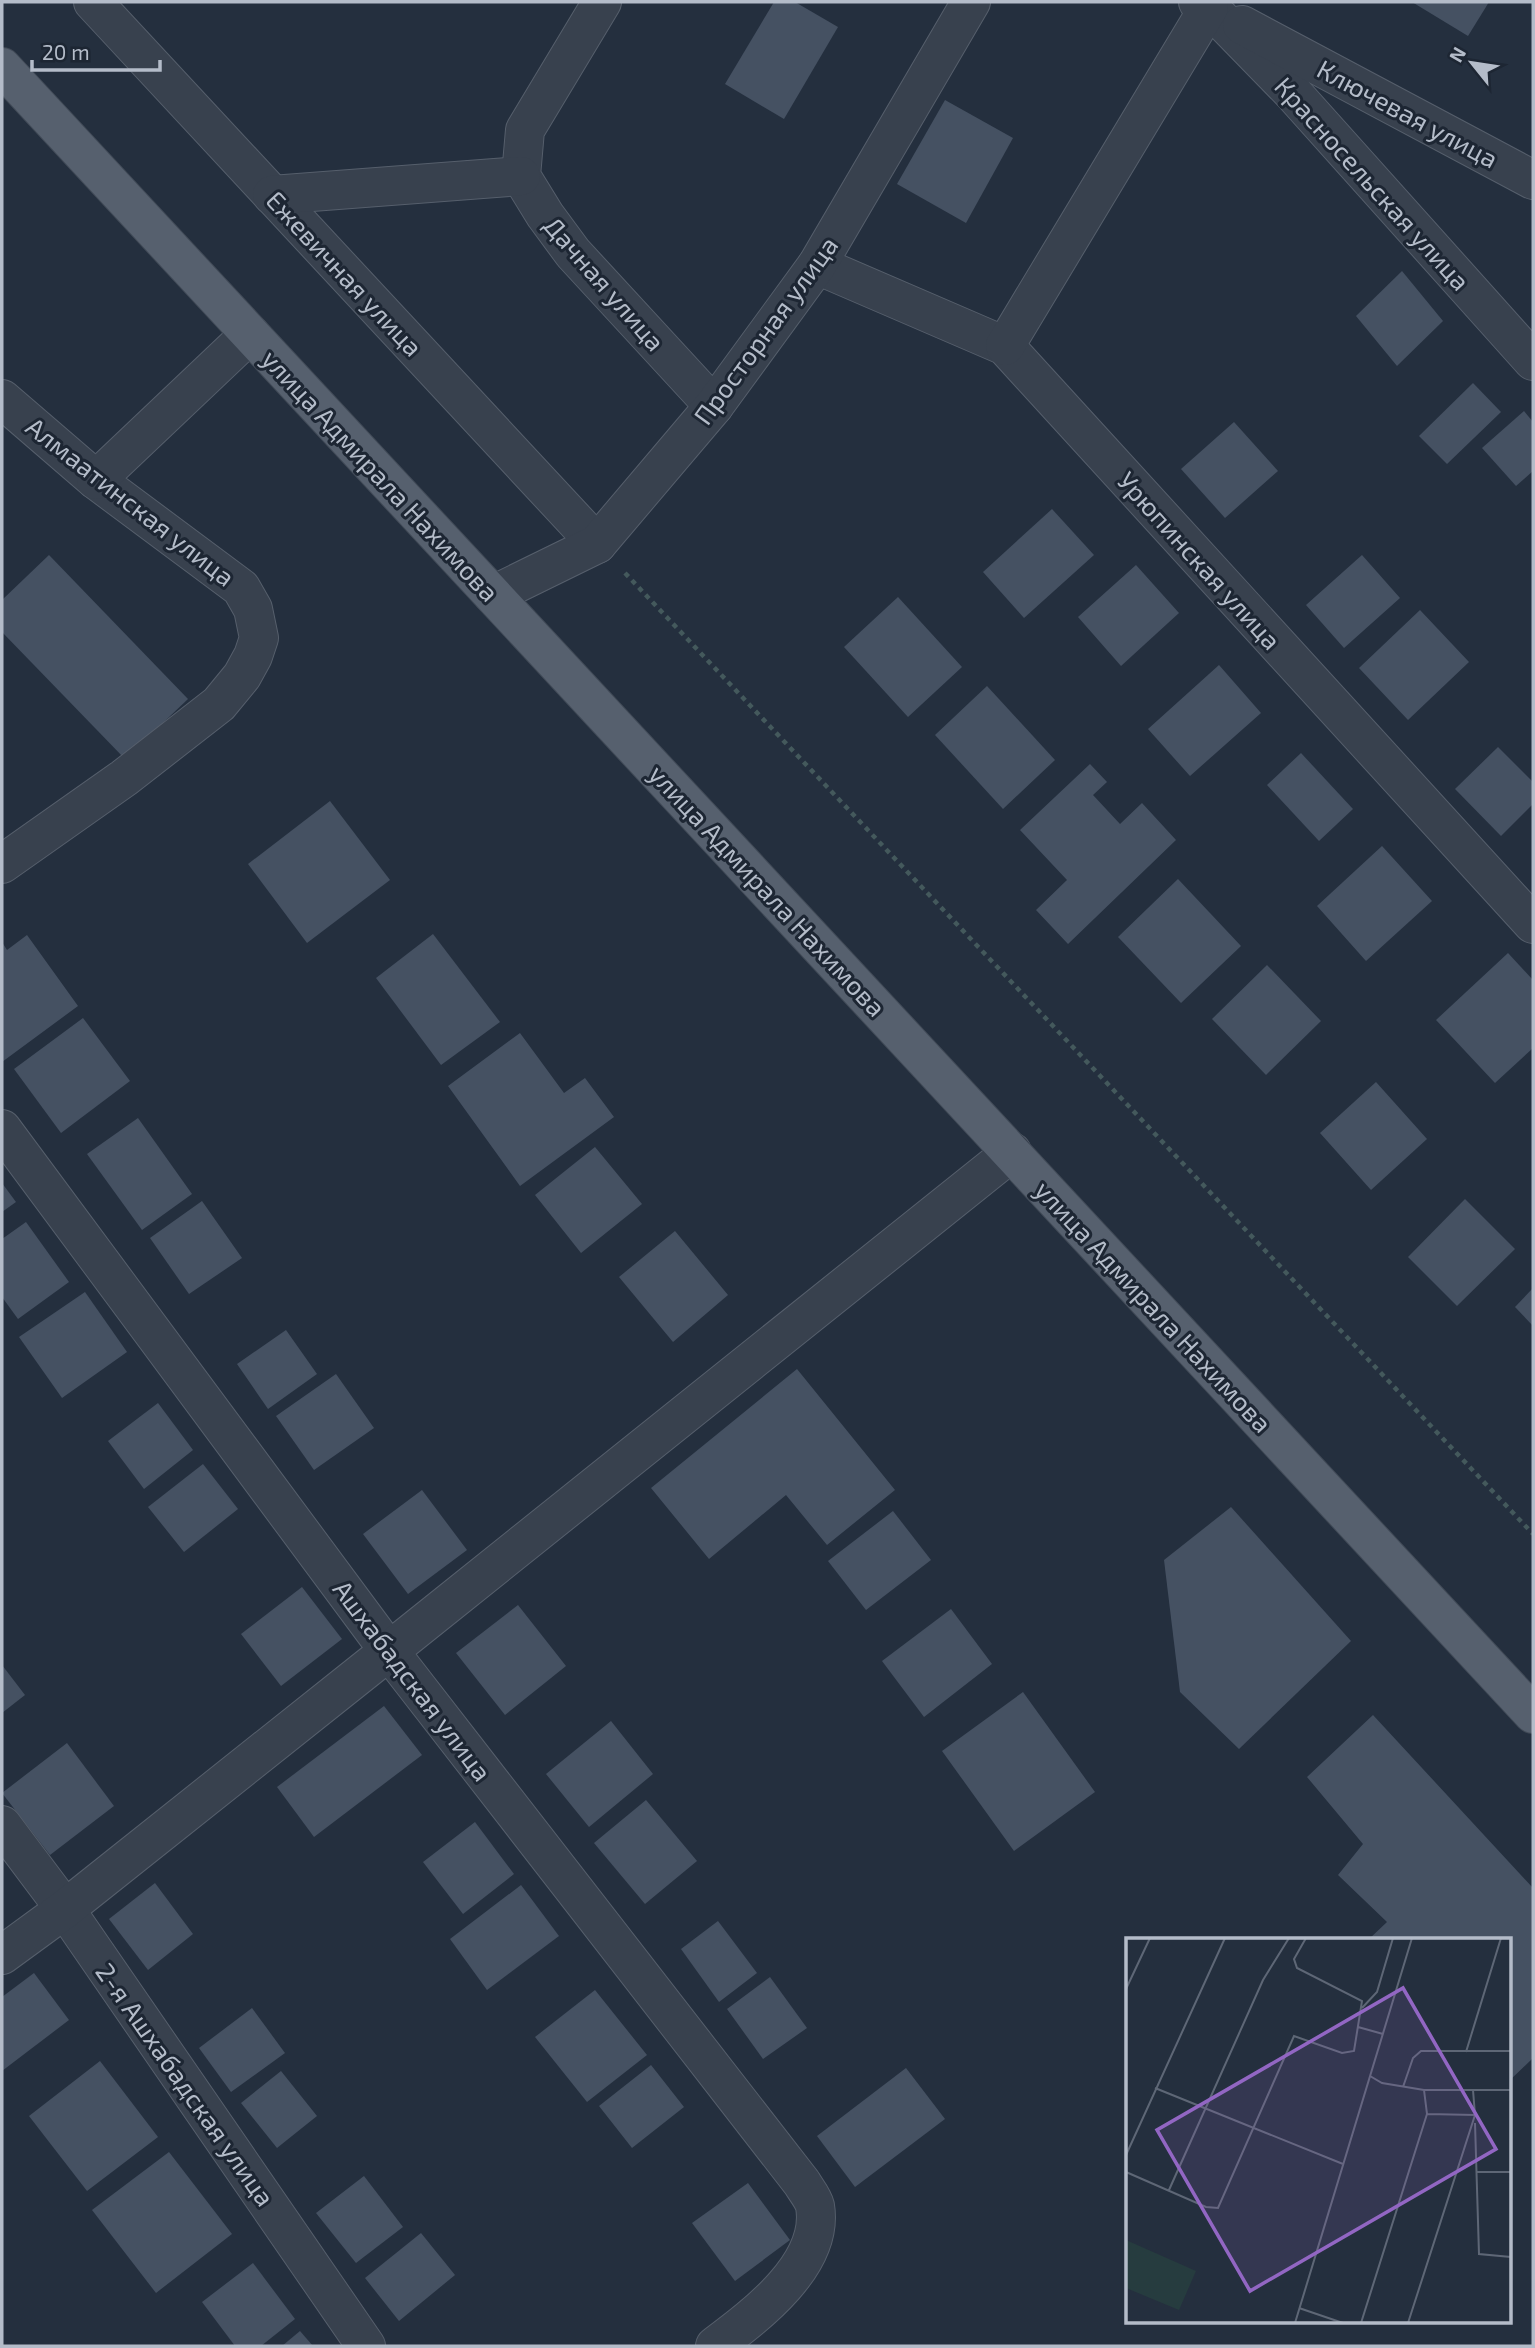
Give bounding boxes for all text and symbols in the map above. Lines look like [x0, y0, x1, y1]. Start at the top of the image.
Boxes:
scale bar [32, 28, 159, 72]
north arrow [1437, 28, 1507, 98]
text: 20 m [42, 39, 90, 64]
text: N [1443, 43, 1470, 66]
street label: Ключевая улица [1312, 52, 1504, 175]
street label: Красносельская улица [1268, 70, 1477, 297]
street label: Ежевичная улица [260, 184, 429, 363]
street label: Дачная улица [537, 209, 672, 357]
street label: Просторная улица [686, 230, 844, 431]
street label: улица Адмирала Нахимова [256, 343, 506, 608]
street label: Алмаатинская улица [20, 410, 241, 593]
street label: Урюпинская улица [1111, 465, 1288, 656]
street label: улица Адмирала Нахимова [643, 758, 893, 1023]
street label: улица Адмирала Нахимова [1029, 1174, 1279, 1439]
street label: Ашхабадская улица [327, 1574, 499, 1787]
inset map [1126, 1938, 1510, 2324]
street label: 2-я Ашхабадская улица [89, 1957, 282, 2212]

